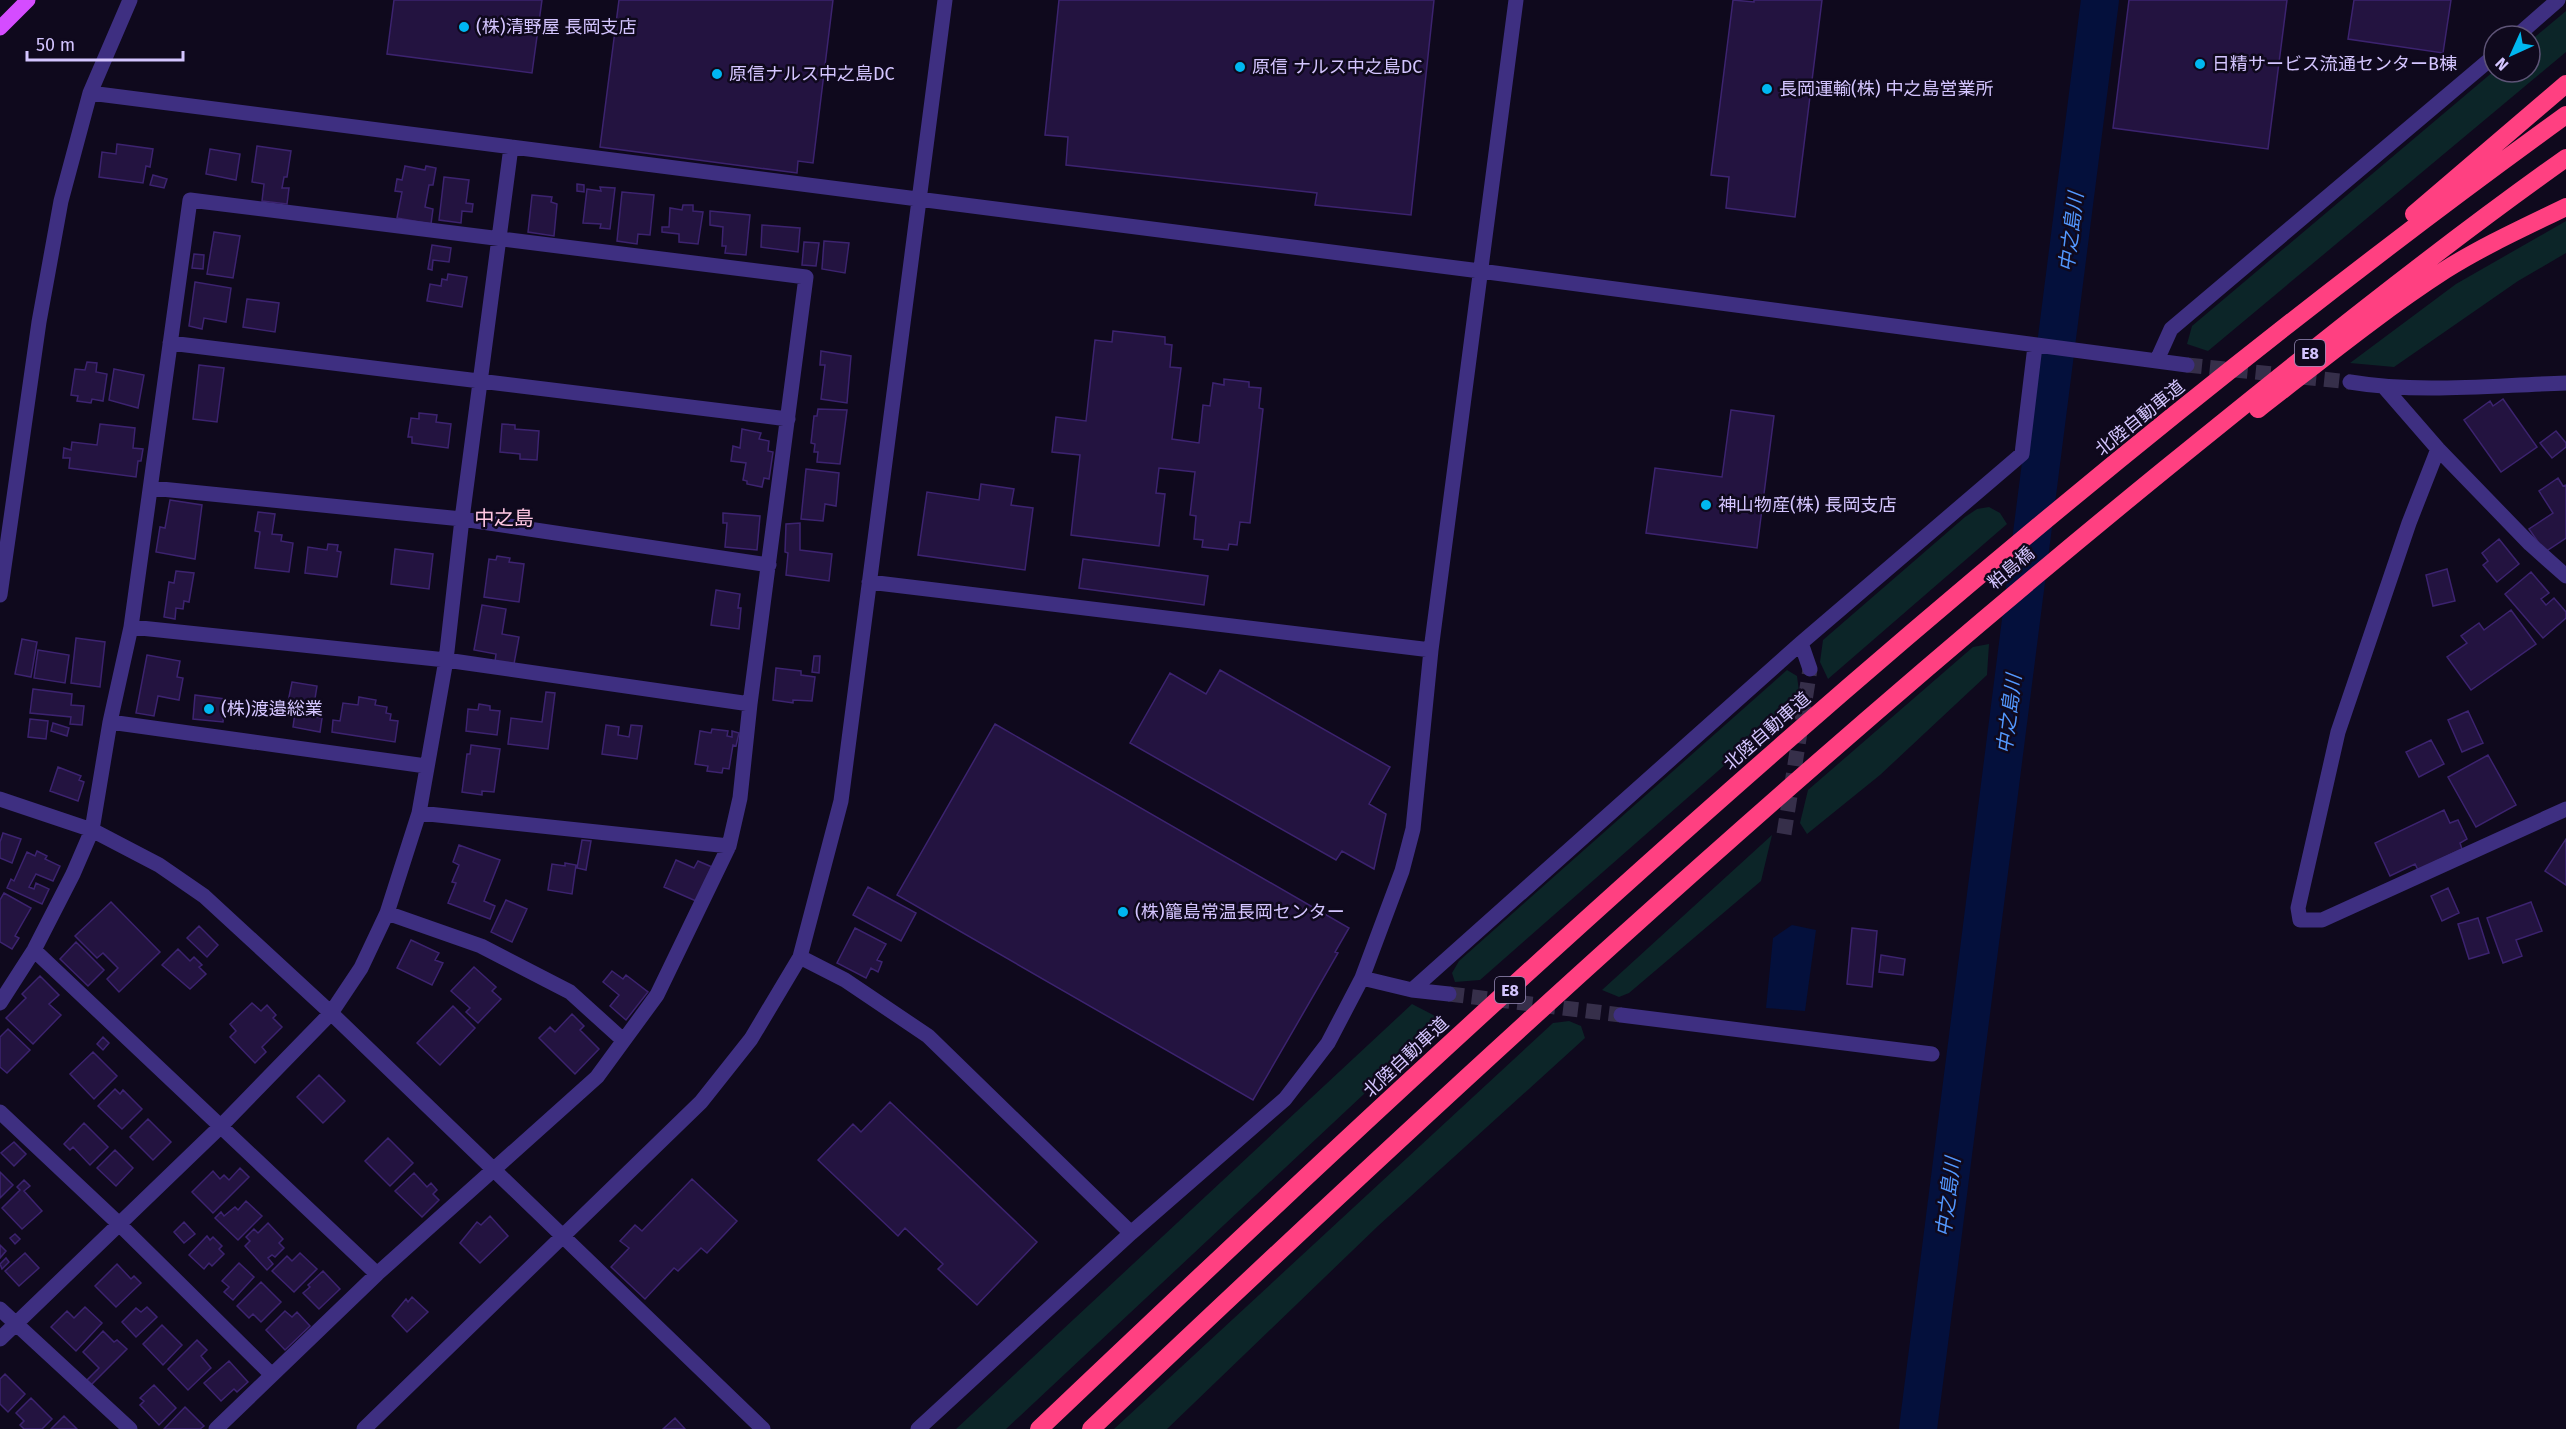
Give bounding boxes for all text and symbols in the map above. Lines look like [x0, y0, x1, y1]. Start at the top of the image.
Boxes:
place label: (株)清野屋 長岡支店 [476, 16, 636, 38]
marker: (株)清野屋 長岡支店 [457, 20, 471, 34]
scale bar [27, 24, 183, 62]
north arrow [2482, 24, 2542, 84]
text: 50 m [36, 34, 75, 56]
place label: 日精サービス流通センターB棟 [2212, 53, 2457, 75]
text: N [2491, 54, 2512, 75]
place label: 原信 ナルス中之島DC [1252, 56, 1422, 78]
marker: 日精サービス流通センターB棟 [2193, 57, 2207, 71]
marker: 原信 ナルス中之島DC [1233, 60, 1247, 74]
place label: 原信ナルス中之島DC [729, 63, 895, 85]
marker: 原信ナルス中之島DC [710, 67, 724, 81]
place label: 長岡運輸(株) 中之島営業所 [1779, 78, 1993, 100]
marker: 長岡運輸(株) 中之島営業所 [1760, 82, 1774, 96]
water label: 中之島川 [2054, 189, 2088, 273]
road number: E8 [2295, 340, 2325, 366]
street label: 北陸自動車道 [2091, 375, 2189, 461]
place label: 神山物産(株) 長岡支店 [1718, 494, 1896, 516]
marker: 神山物産(株) 長岡支店 [1699, 498, 1713, 512]
district label: 中之島 [474, 506, 534, 530]
street label: 粕島橋 [1983, 542, 2039, 594]
water label: 中之島川 [1992, 671, 2026, 755]
street label: 北陸自動車道 [1719, 687, 1815, 775]
place label: (株)渡邉総業 [221, 698, 323, 720]
marker: (株)渡邉総業 [202, 702, 216, 716]
place label: (株)籠島常温長岡センター [1135, 901, 1345, 923]
marker: (株)籠島常温長岡センター [1116, 905, 1130, 919]
road number: E8 [1495, 977, 1525, 1003]
street label: 北陸自動車道 [1359, 1012, 1453, 1102]
water label: 中之島川 [1931, 1154, 1965, 1238]

